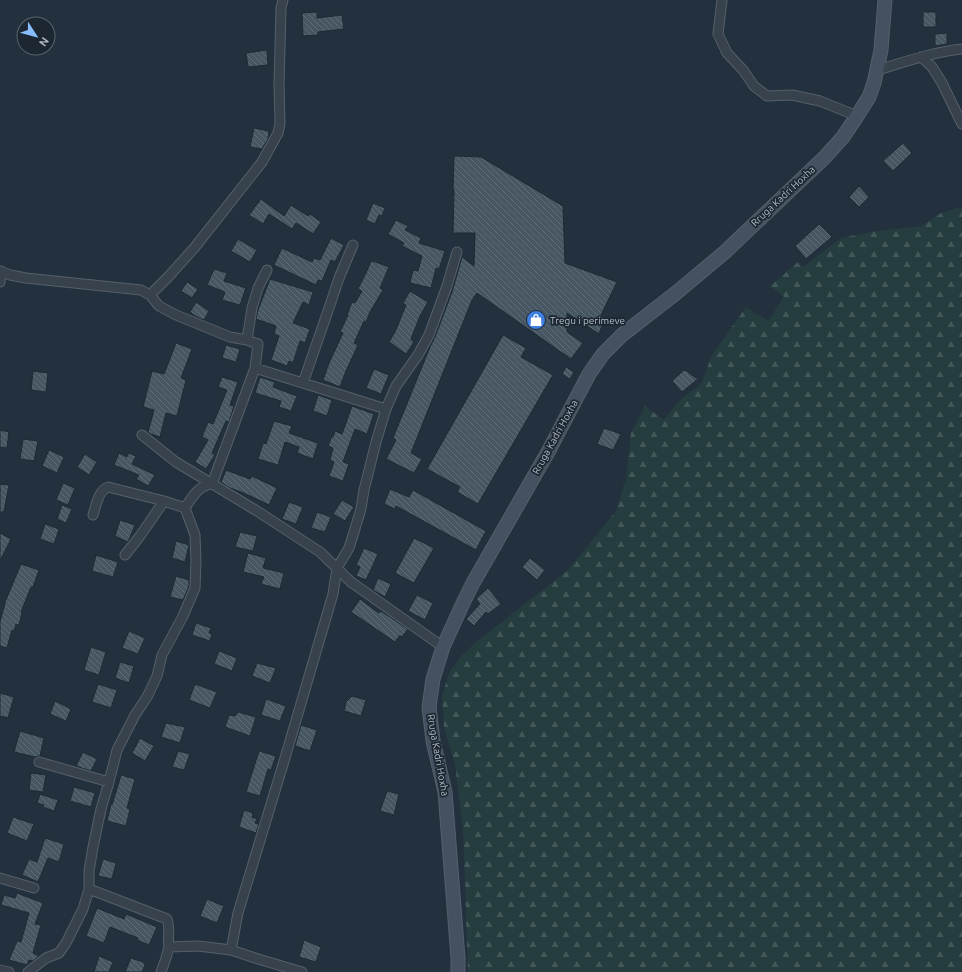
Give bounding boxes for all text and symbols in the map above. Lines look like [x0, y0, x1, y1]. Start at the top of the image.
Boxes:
north arrow [16, 16, 56, 56]
text: N [37, 35, 51, 49]
street label: Rruga Kadri Hoxha [749, 164, 817, 228]
shop icon: Tregu i perimeve [525, 309, 547, 331]
place label: Tregu i perimeve [550, 315, 625, 326]
street label: Rruga Kadri Hoxha [530, 398, 580, 476]
street label: Rruga Kadri Hoxha [425, 713, 451, 797]

